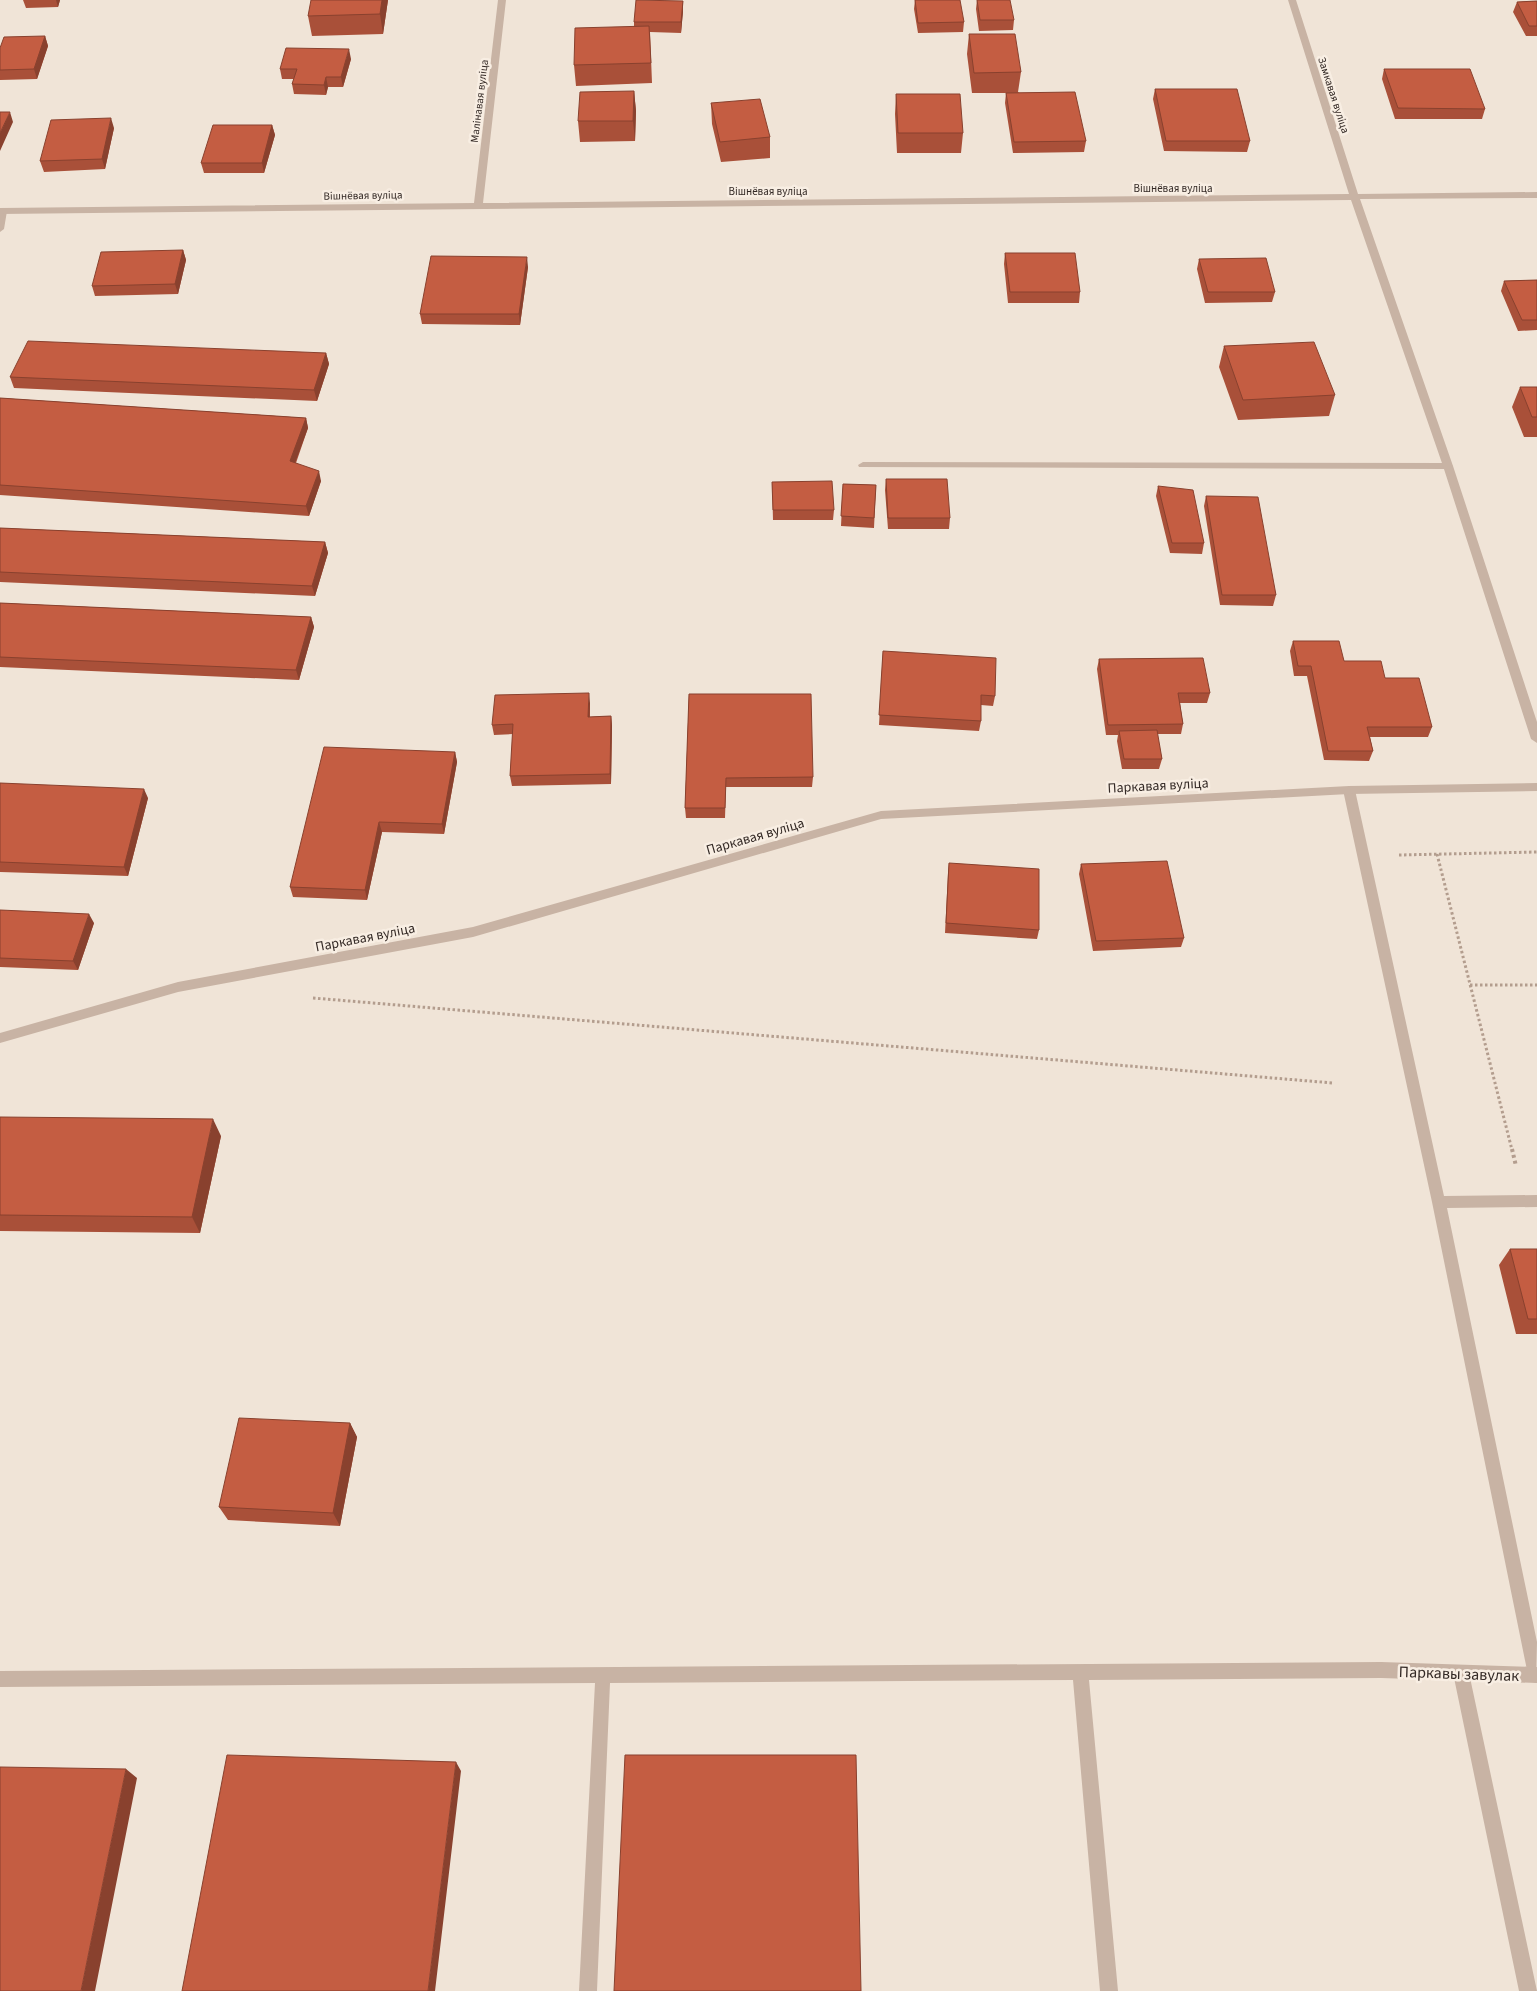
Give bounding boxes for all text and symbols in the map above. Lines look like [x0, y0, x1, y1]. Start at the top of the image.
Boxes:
street label: Замкавая вуліца [1314, 55, 1353, 135]
street label: Малінавая вуліца [467, 59, 492, 144]
street label: Вішнёвая вуліца [1134, 181, 1212, 196]
street label: Вішнёвая вуліца [729, 184, 807, 199]
street label: Вішнёвая вуліца [323, 187, 403, 204]
street label: Паркавая вуліца [1107, 773, 1209, 799]
street label: Паркавая вуліца [704, 813, 807, 861]
street label: Паркавая вуліца [314, 919, 417, 957]
street label: Паркавы завулак [1398, 1661, 1520, 1687]

